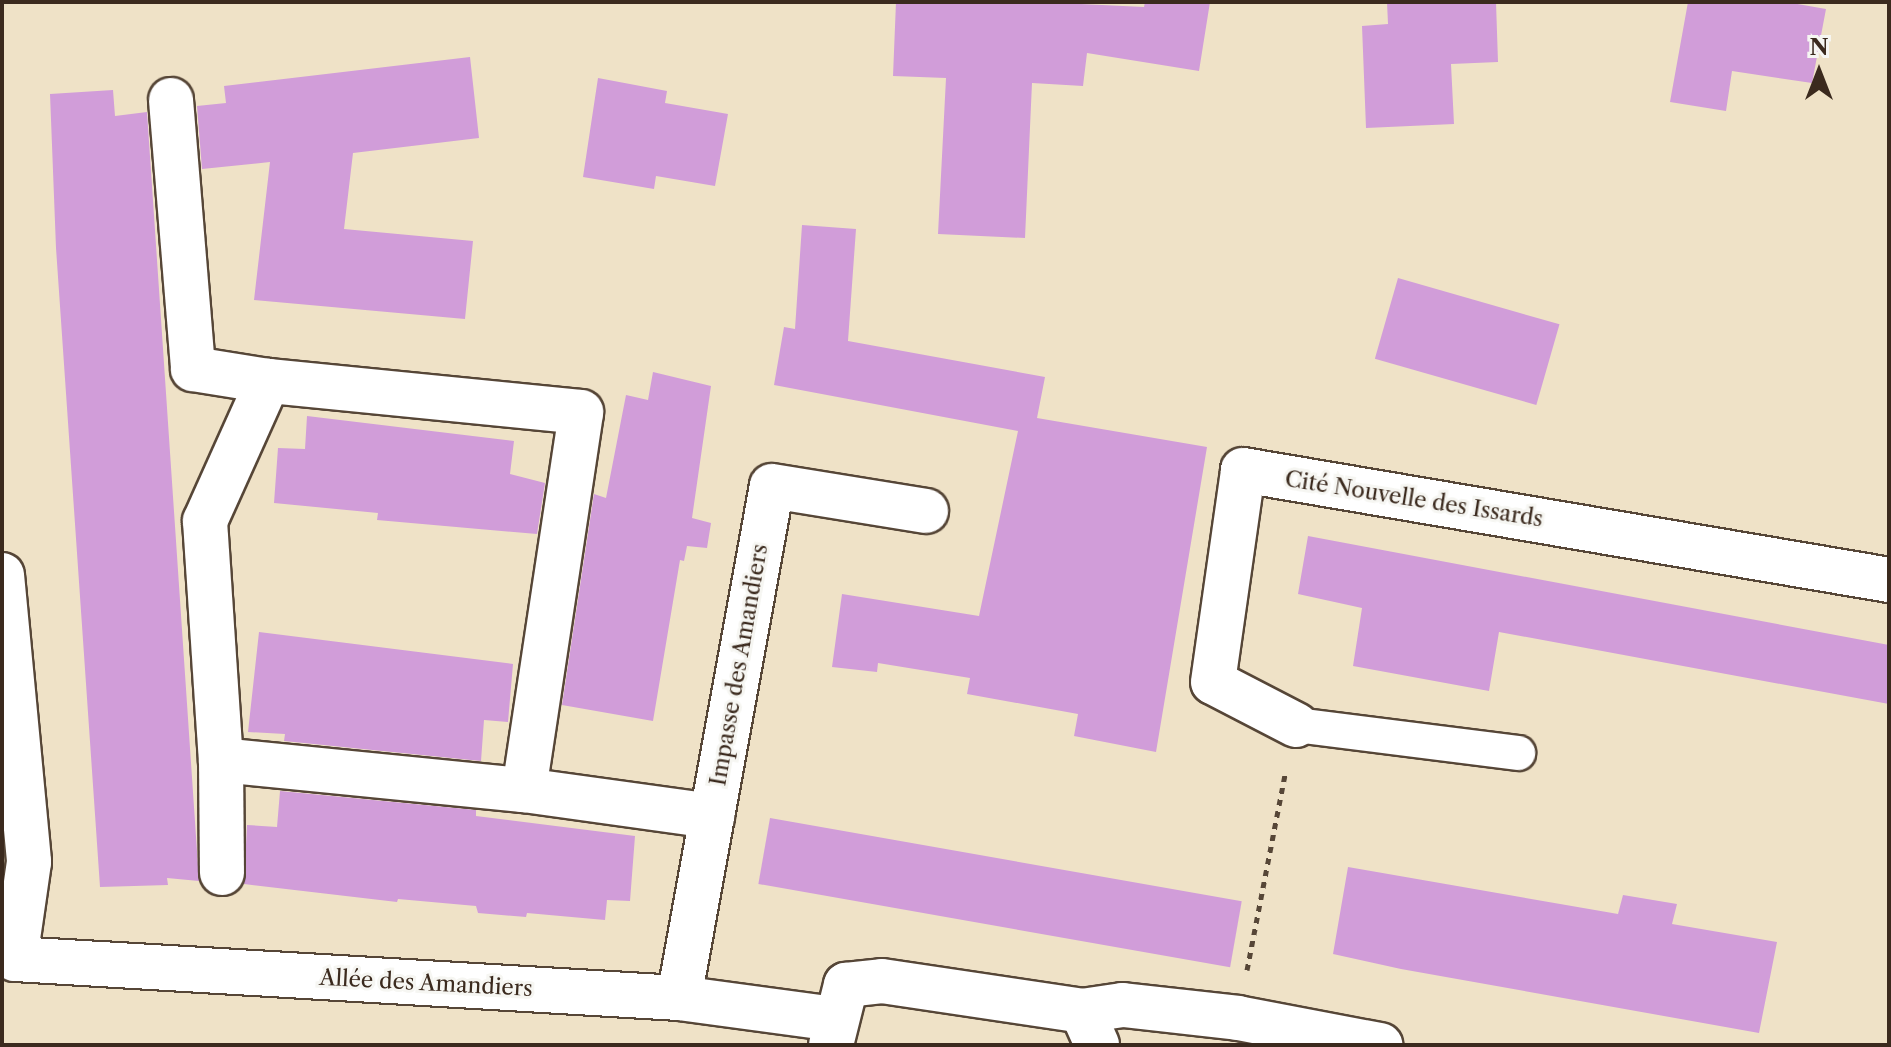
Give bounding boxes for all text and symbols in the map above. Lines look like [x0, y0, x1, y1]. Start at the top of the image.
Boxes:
north arrow [1779, 32, 1859, 112]
text: N [1809, 34, 1829, 61]
street label: Cité Nouvelle des Issards [1283, 466, 1545, 532]
street label: Impasse des Amandiers [705, 542, 773, 788]
street label: Allée des Amandiers [318, 964, 534, 1002]

